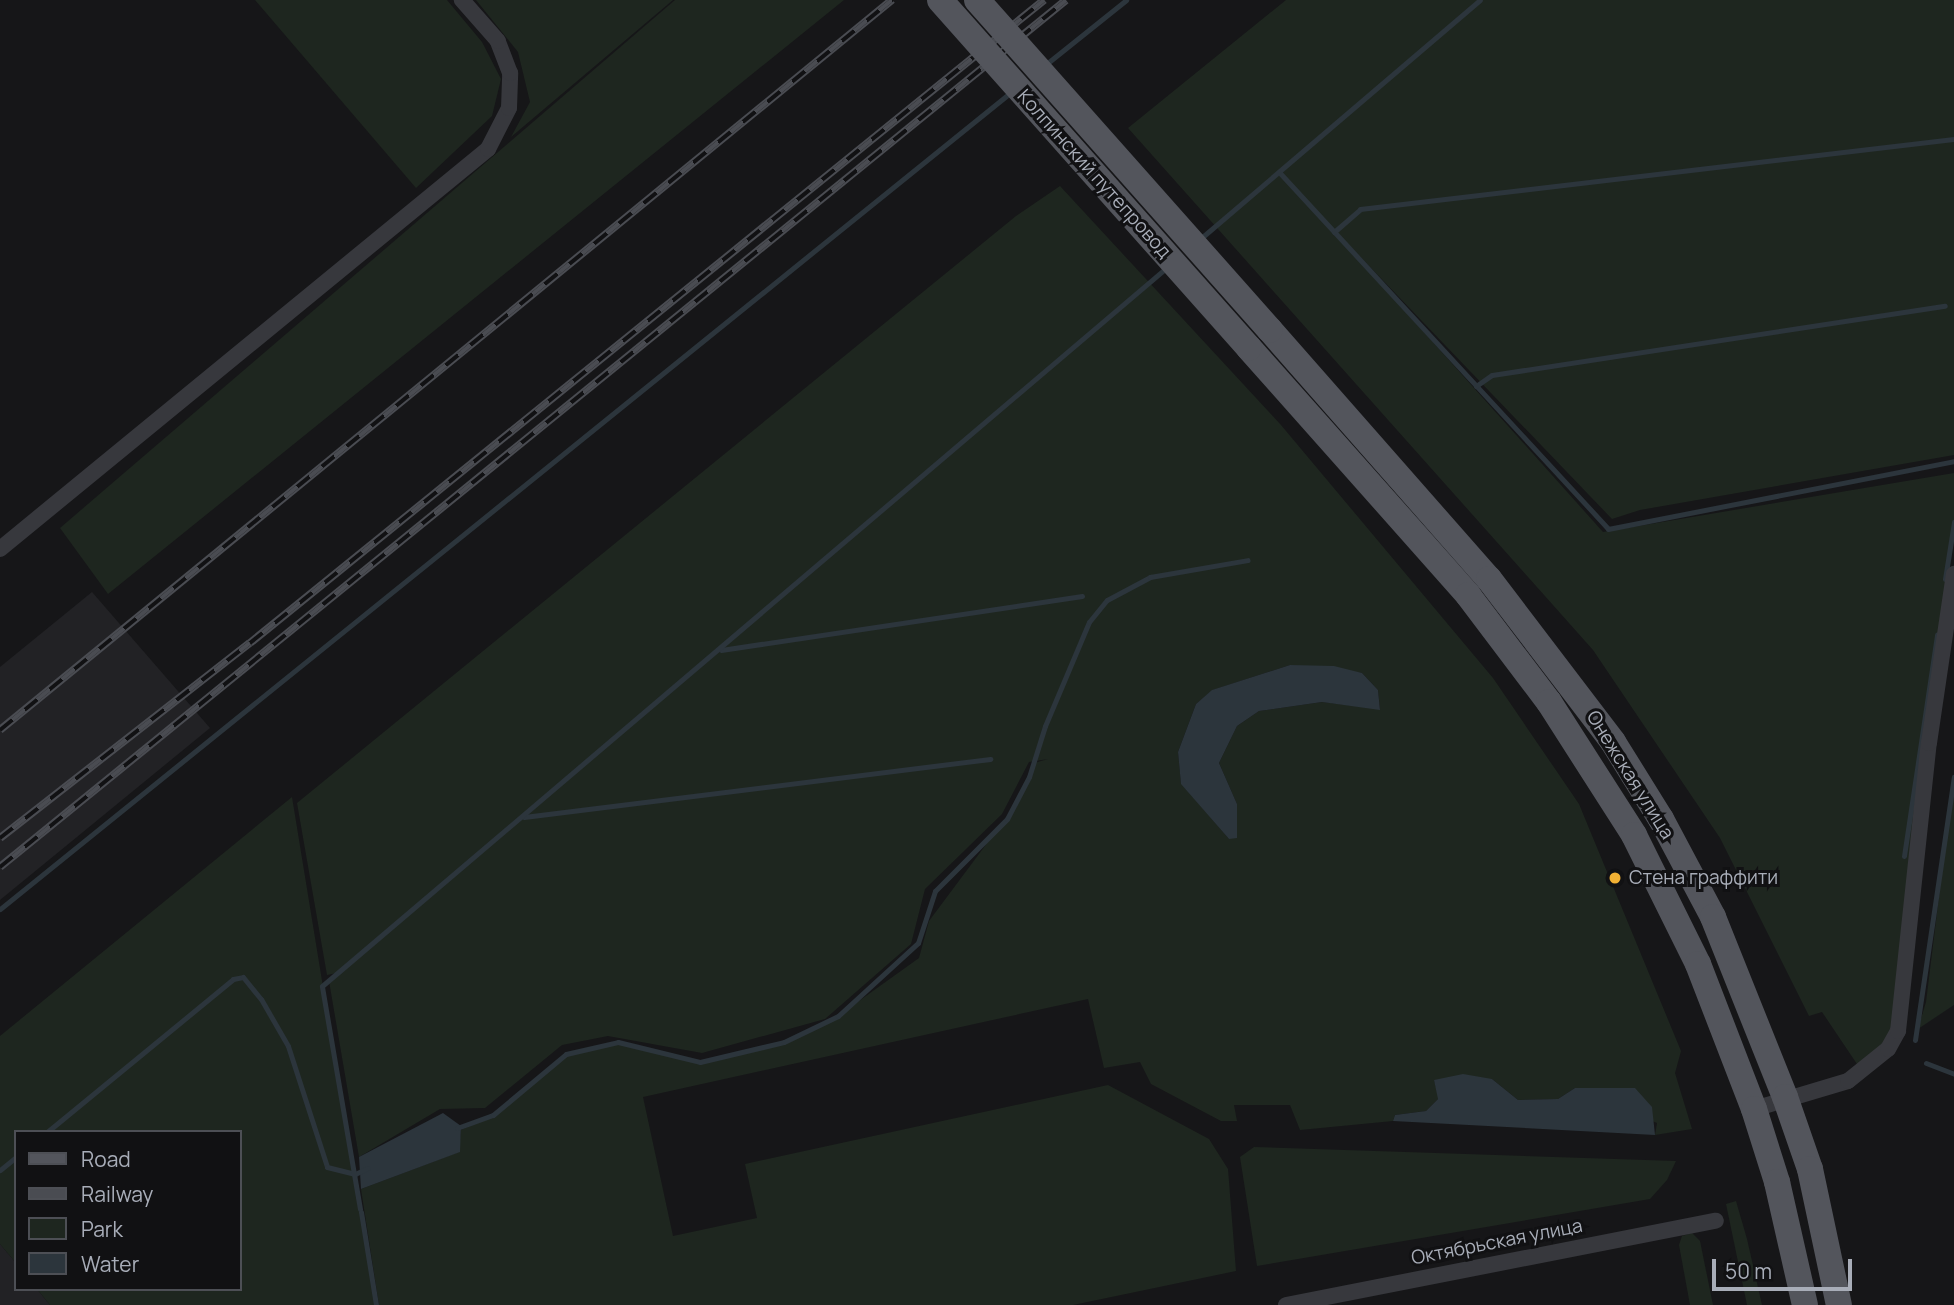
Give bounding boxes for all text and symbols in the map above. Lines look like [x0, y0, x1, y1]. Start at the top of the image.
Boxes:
street label: Колпинский путепровод [1012, 85, 1176, 263]
street label: Онежская улица [1581, 707, 1679, 843]
place label: Стена граффити [1629, 867, 1778, 889]
marker: Стена граффити [1607, 870, 1623, 886]
legend [14, 1130, 242, 1291]
text: Road [81, 1145, 131, 1173]
text: Railway [81, 1180, 153, 1208]
street label: Октябрьская улица [1409, 1214, 1585, 1270]
text: Park [81, 1215, 123, 1243]
scale bar [1716, 1246, 1856, 1290]
text: Water [81, 1250, 139, 1278]
text: 50 m [1725, 1257, 1772, 1285]

